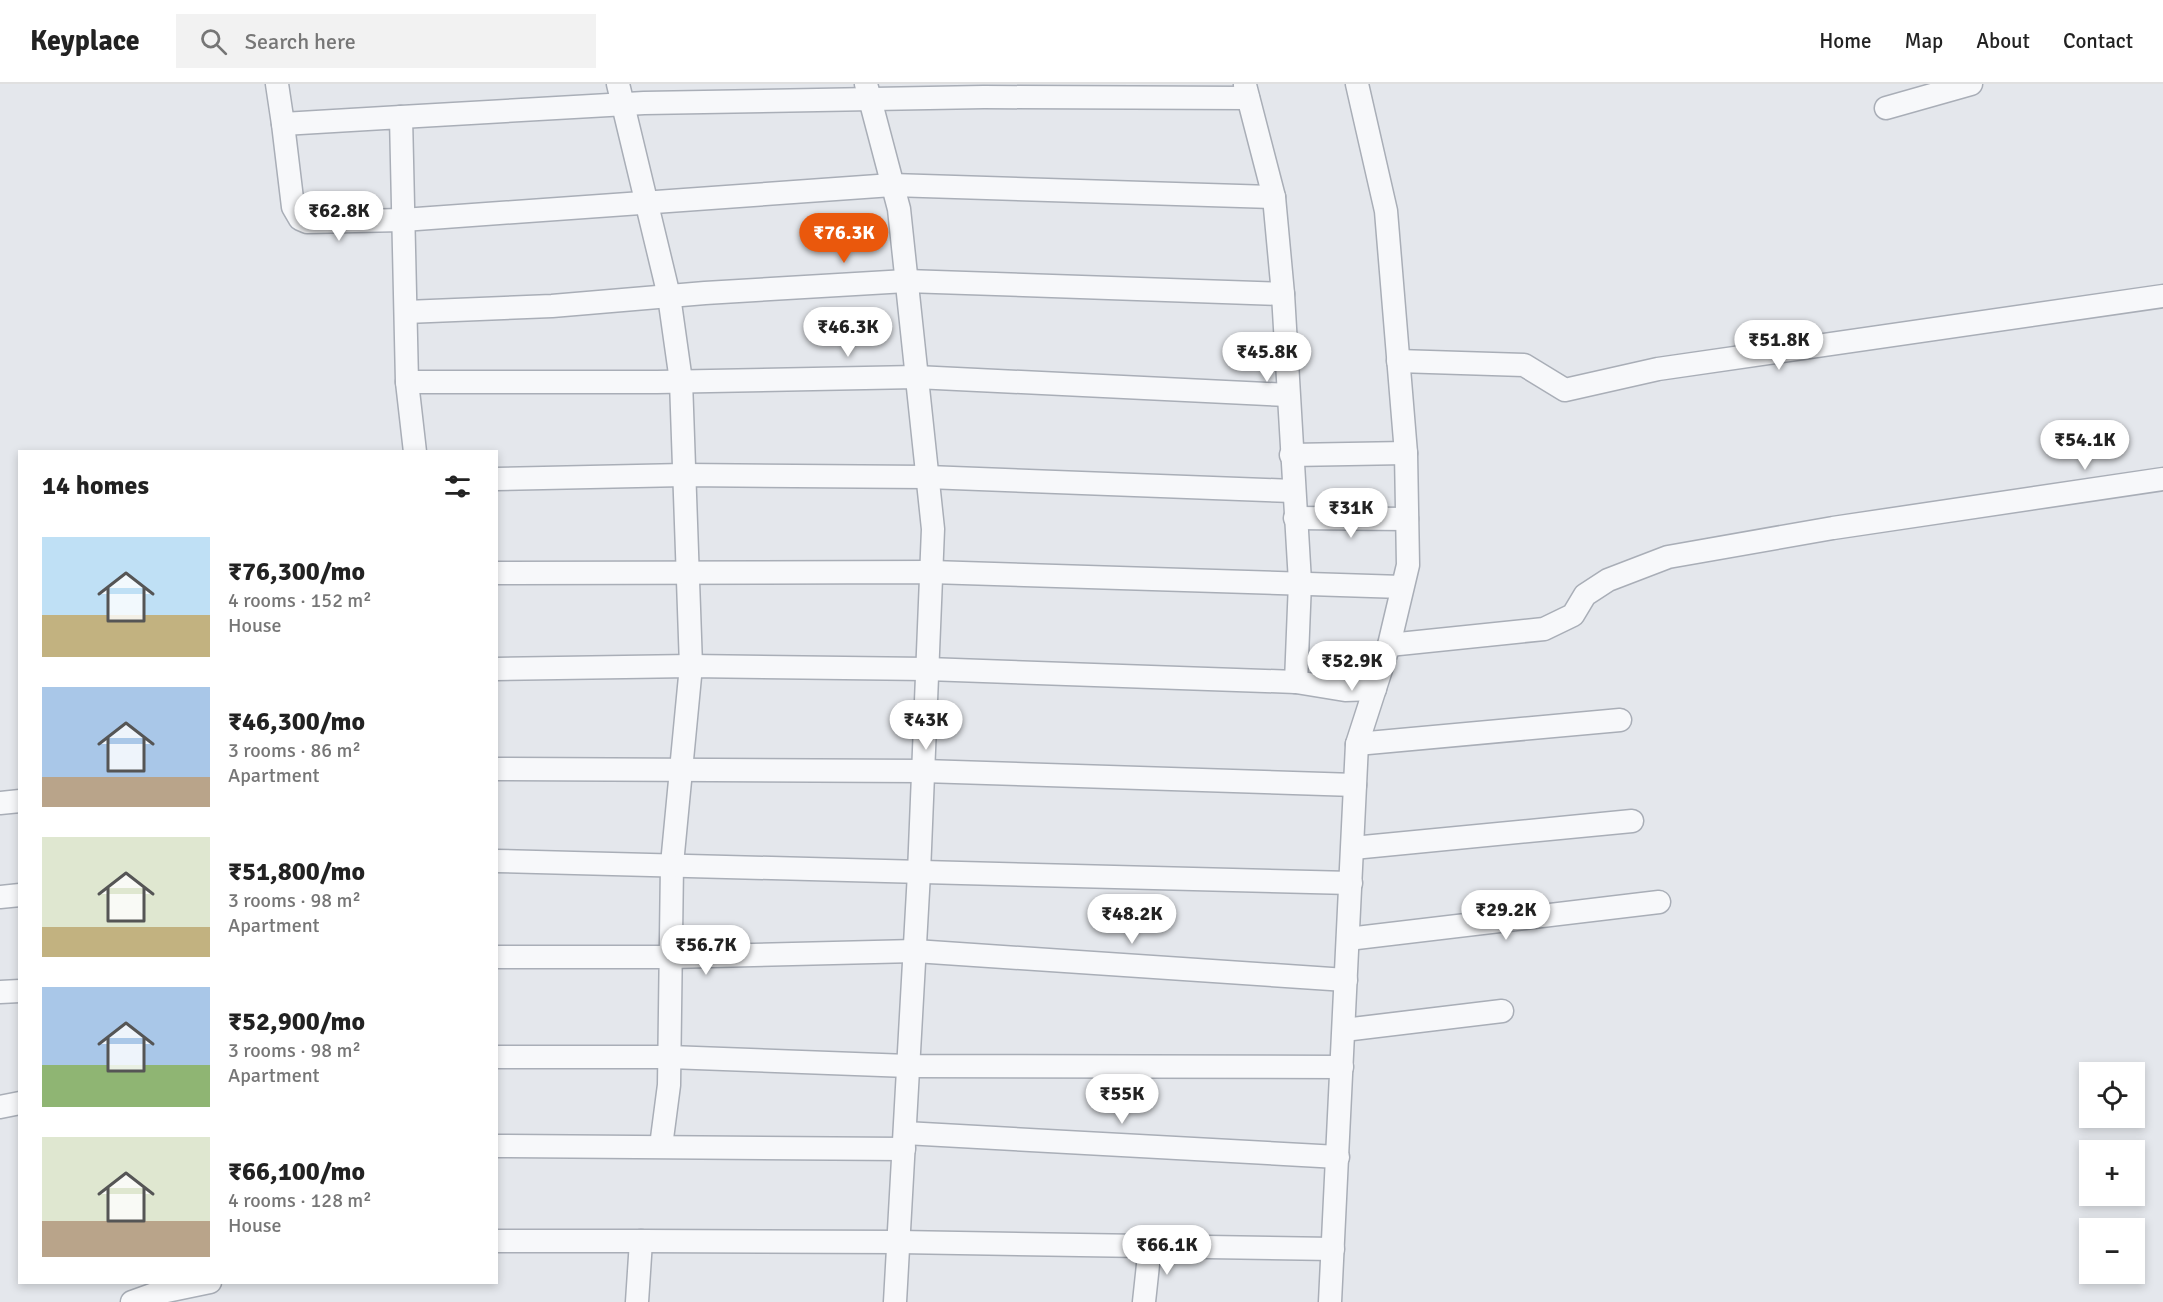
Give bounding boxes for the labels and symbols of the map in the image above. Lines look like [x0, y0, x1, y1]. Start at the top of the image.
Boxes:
pin: ₹62.8K [290, 191, 388, 242]
pin: ₹76.3K [795, 213, 893, 264]
pin: ₹46.3K [799, 307, 897, 358]
pin: ₹51.8K [1730, 320, 1828, 371]
pin: ₹45.8K [1218, 332, 1316, 383]
pin: ₹54.1K [2036, 420, 2134, 471]
pin: ₹31K [1315, 488, 1387, 539]
pin: ₹52.9K [1303, 641, 1401, 692]
pin: ₹43K [890, 700, 962, 751]
pin: ₹29.2K [1457, 890, 1555, 941]
pin: ₹48.2K [1083, 894, 1181, 945]
pin: ₹56.7K [657, 925, 755, 976]
pin: ₹55K [1086, 1074, 1158, 1125]
pin: ₹66.1K [1118, 1225, 1216, 1276]

